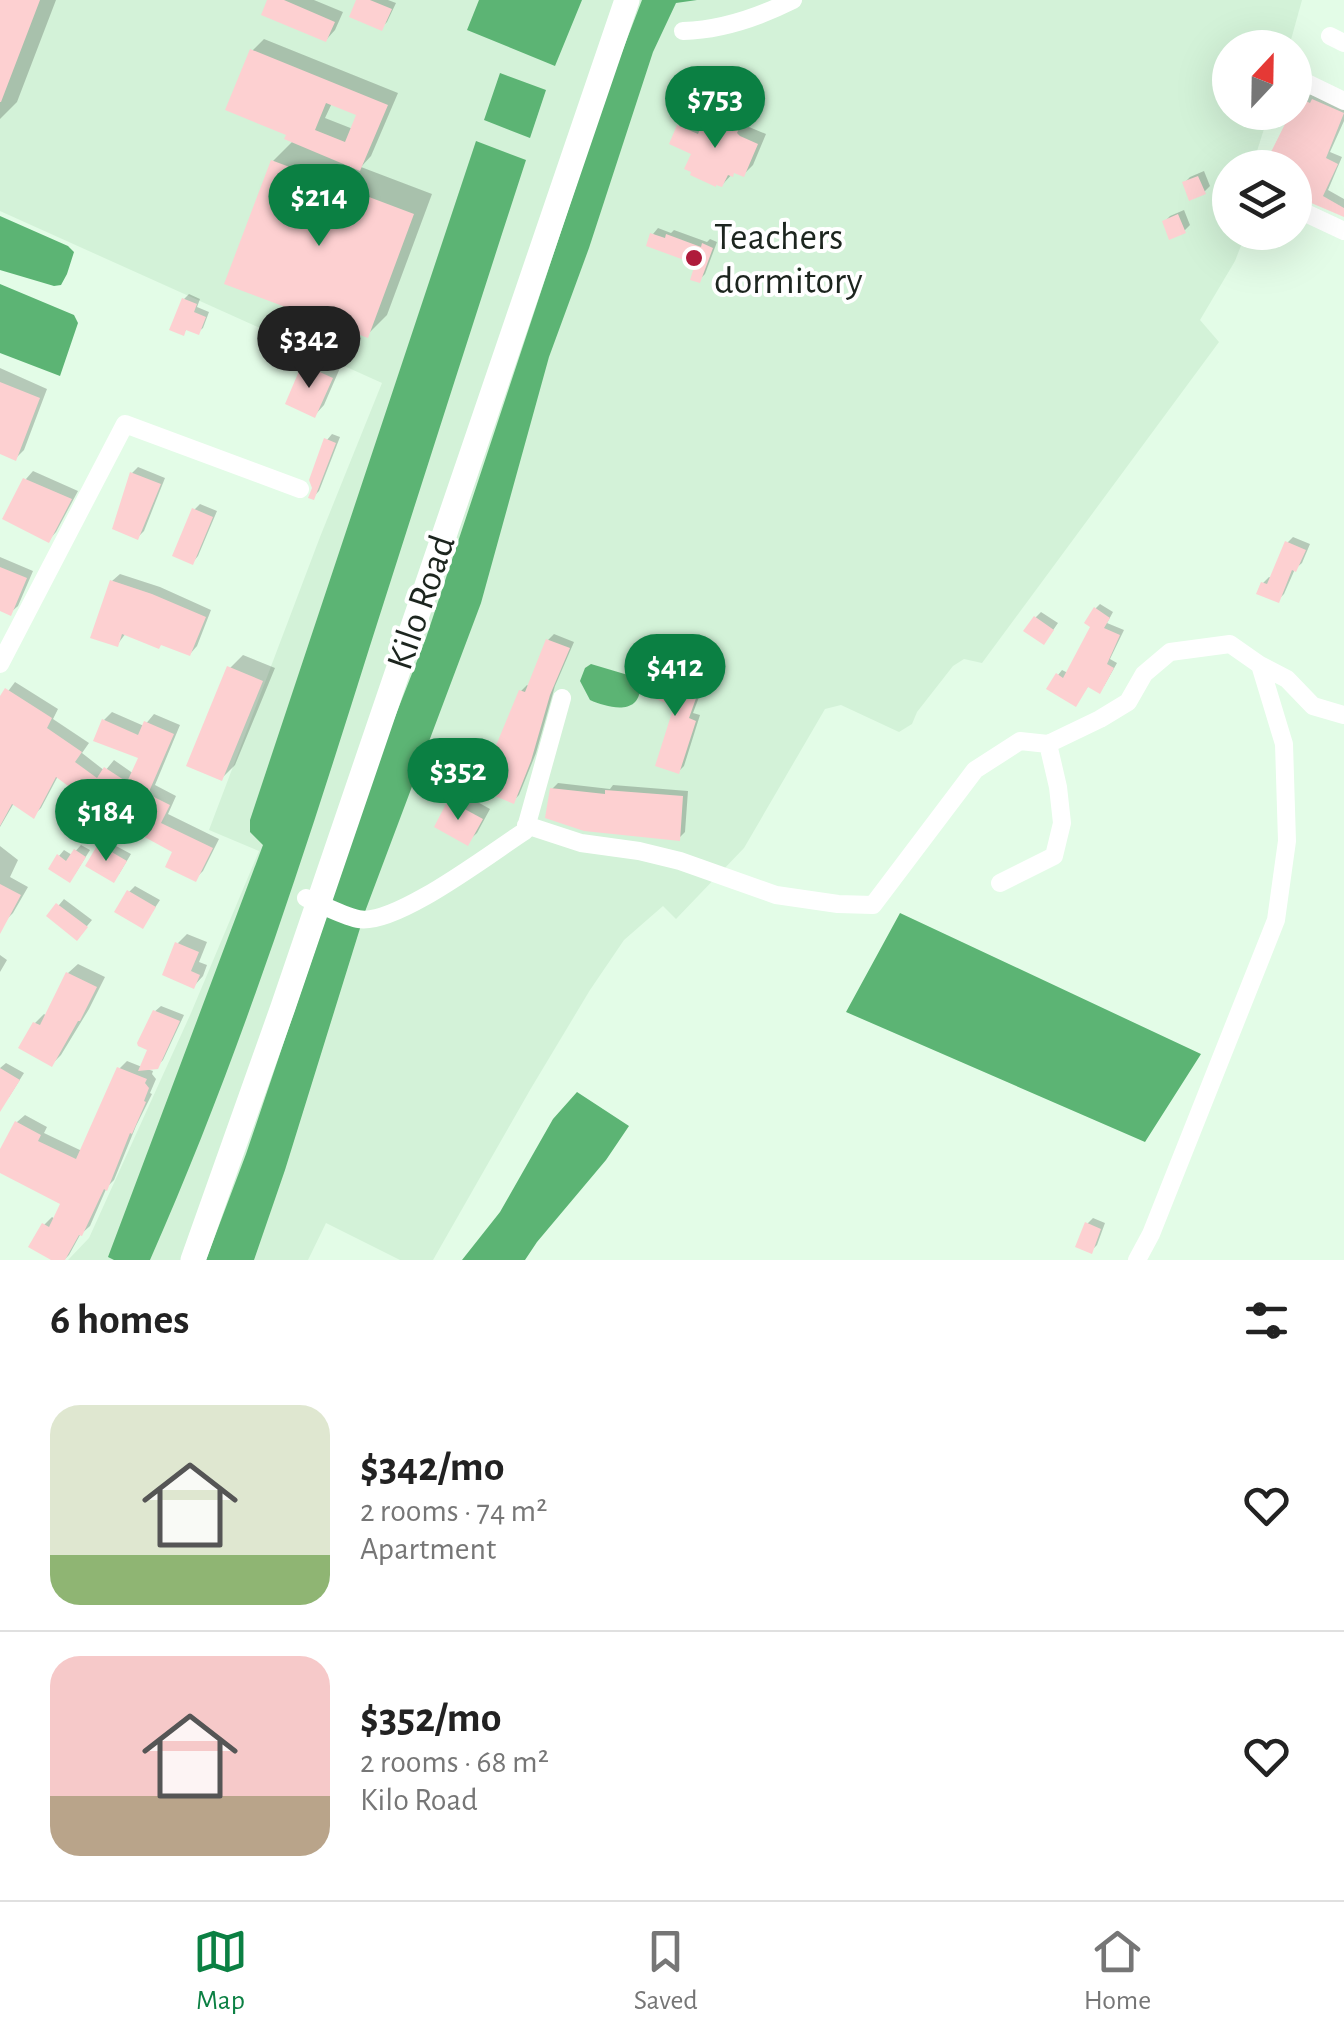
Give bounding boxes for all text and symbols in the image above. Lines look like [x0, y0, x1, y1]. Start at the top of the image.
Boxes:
north arrow [1212, 30, 1312, 130]
map controls [1212, 30, 1312, 250]
pin: $753 [656, 66, 774, 151]
text: $753 [687, 82, 743, 114]
button: layers [1212, 150, 1312, 250]
pin: $214 [260, 164, 378, 249]
text: $214 [290, 180, 348, 212]
place label: Teachers dormitory [714, 219, 863, 301]
marker: Teachers dormitory [683, 247, 705, 269]
pin: $342 [250, 306, 368, 391]
text: $342 [279, 322, 339, 354]
street label: Kilo Road [381, 530, 463, 675]
pin: $412 [616, 634, 734, 719]
text: $412 [646, 650, 704, 682]
pin: $352 [399, 738, 517, 823]
text: $352 [429, 754, 487, 786]
pin: $184 [47, 779, 165, 864]
text: $184 [77, 795, 135, 827]
icon: filters [1239, 1293, 1294, 1348]
text: 6 homes [50, 1299, 189, 1341]
icon: home [130, 1445, 250, 1565]
text: $342/mo [360, 1446, 504, 1488]
icon: heart [1239, 1478, 1294, 1533]
text: 2 rooms · 74 m² [360, 1495, 547, 1527]
text: Apartment [360, 1533, 496, 1565]
icon: home [130, 1696, 250, 1816]
text: $352/mo [360, 1697, 502, 1739]
icon: heart [1239, 1729, 1294, 1784]
text: 2 rooms · 68 m² [360, 1746, 549, 1778]
text: Kilo Road [360, 1784, 478, 1816]
tab: Map [193, 1924, 248, 2018]
tab: Saved [634, 1924, 698, 2018]
tab: Home [1084, 1924, 1151, 2018]

